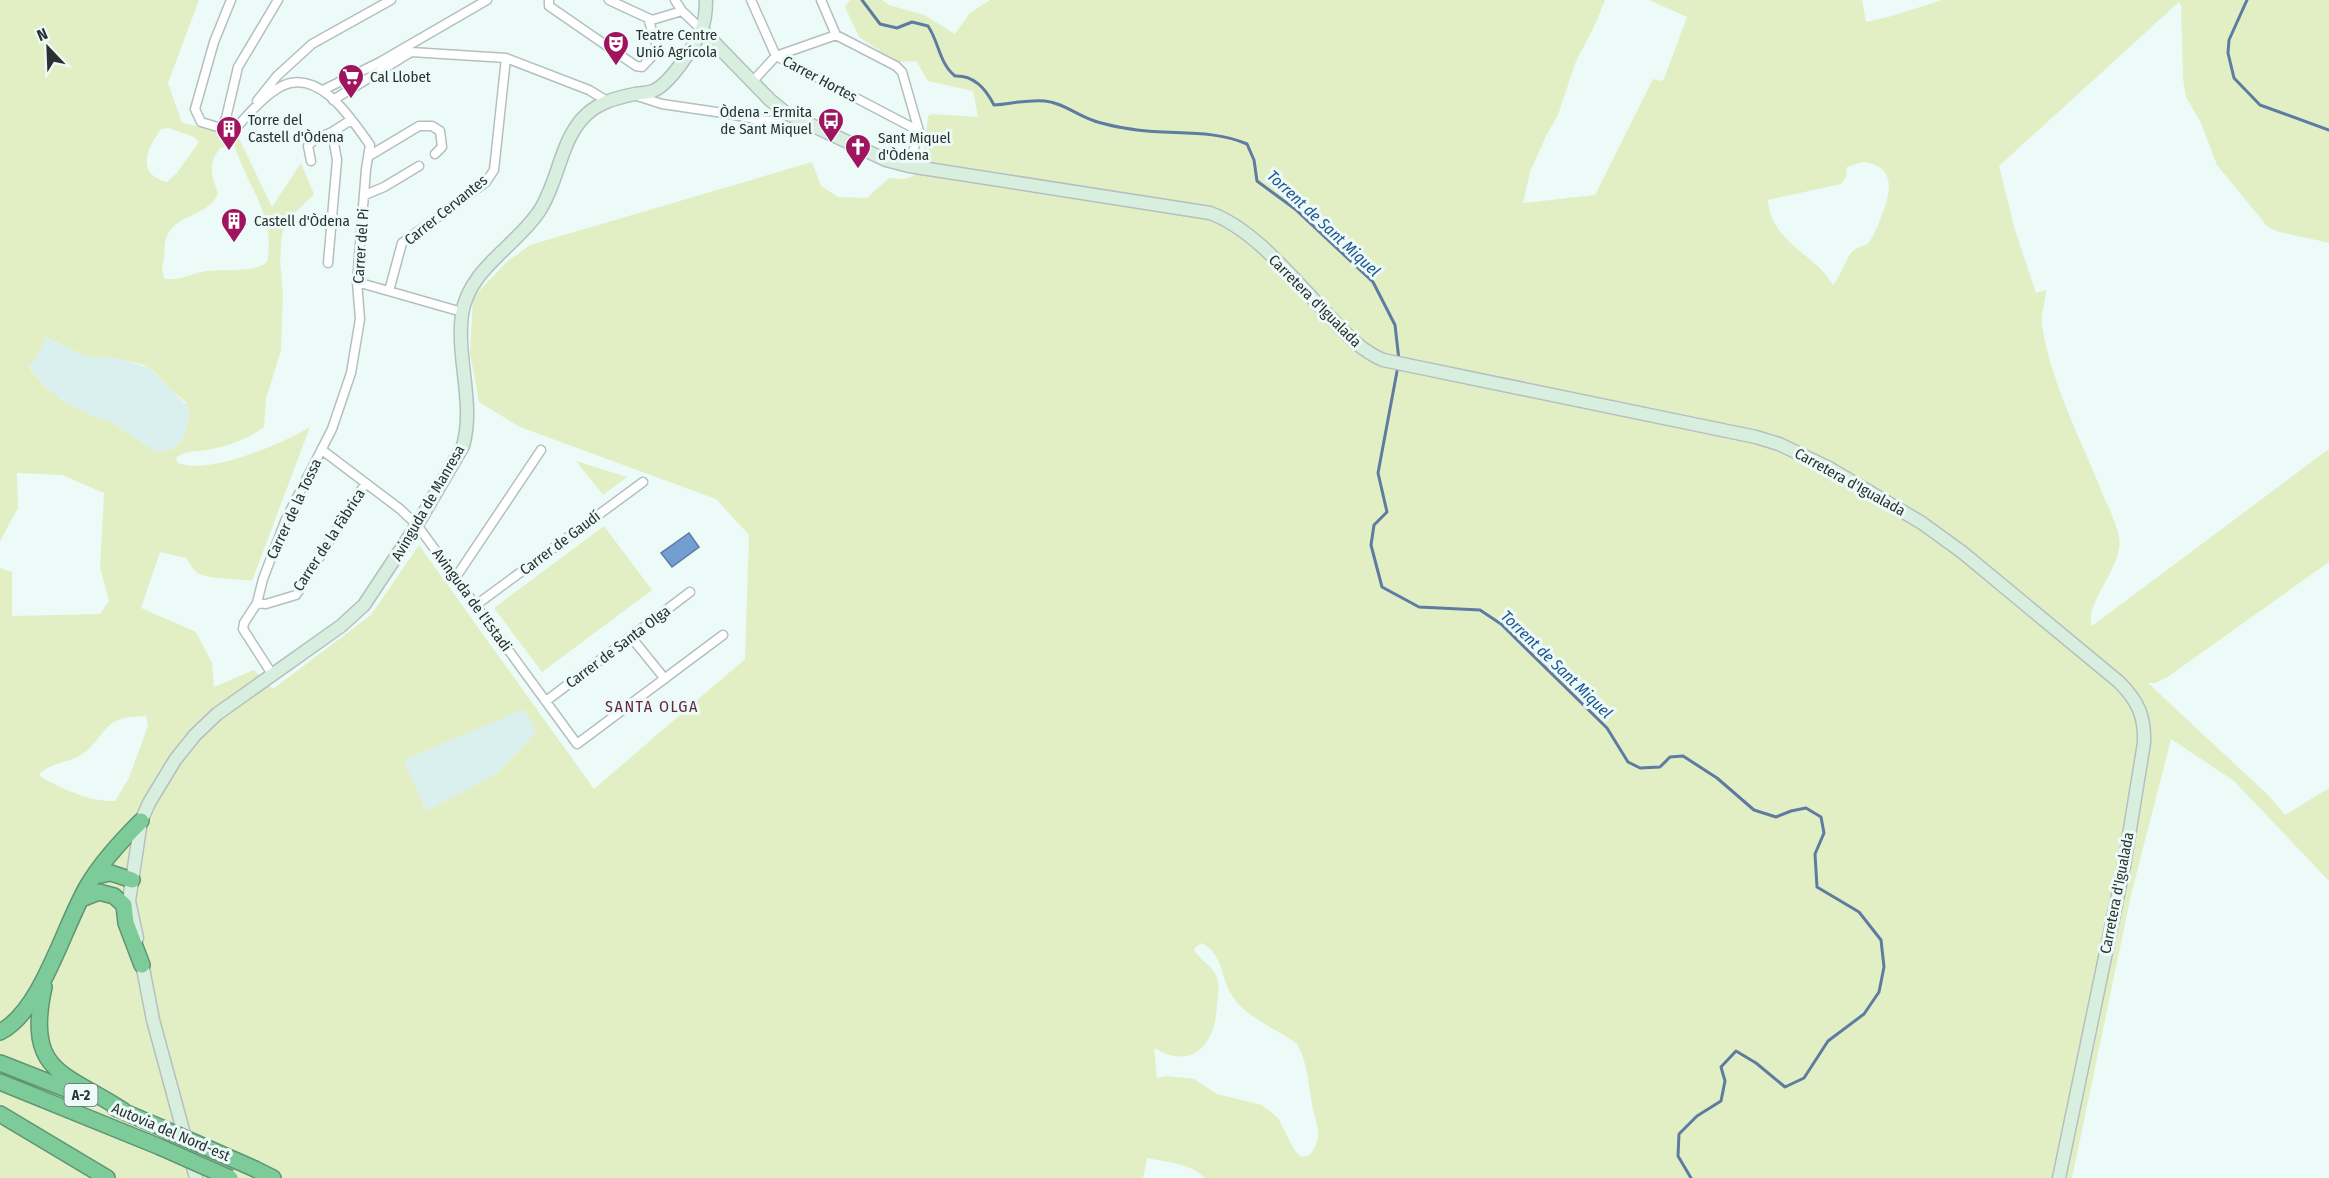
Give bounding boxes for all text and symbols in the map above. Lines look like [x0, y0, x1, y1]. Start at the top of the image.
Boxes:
north arrow [18, 18, 78, 78]
text: N [34, 24, 50, 45]
place label: Teatre Centre Unió Agrícola [636, 26, 717, 61]
theatre icon: Teatre Centre Unió Agrícola [601, 29, 631, 67]
street label: Carrer Hortes [780, 52, 860, 106]
supermarket icon: Cal Llobet [336, 62, 366, 100]
place label: Cal Llobet [370, 68, 431, 86]
place label: Òdena - Ermita de Sant Miquel [720, 103, 812, 138]
bus stop icon: Òdena - Ermita de Sant Miquel [816, 106, 846, 144]
place label: Torre del Castell d'Òdena [248, 111, 344, 146]
building icon: Torre del Castell d'Òdena [214, 114, 244, 152]
place label: Sant Miquel d'Òdena [878, 129, 951, 164]
church icon: Sant Miquel d'Òdena [843, 132, 873, 170]
water label: Torrent de Sant Miquel [1263, 166, 1384, 281]
street label: Carrer Cervantes [401, 171, 491, 249]
building icon: Castell d'Òdena [219, 206, 249, 244]
street label: Carrer del Pi [349, 208, 373, 284]
place label: Castell d'Òdena [254, 212, 350, 230]
street label: Carretera d'Igualada [1265, 251, 1365, 351]
street label: Avinguda de Manresa [388, 442, 468, 564]
street label: Carretera d'Igualada [1792, 444, 1908, 520]
street label: Carrer de la Tossa [263, 456, 325, 562]
street label: Carrer de la Fàbrica [289, 485, 369, 595]
street label: Carrer de Gaudí [516, 507, 604, 579]
street label: Avinguda de l'Estadi [429, 545, 515, 655]
street label: Carrer de Santa Olga [562, 602, 674, 692]
water label: Torrent de Sant Miquel [1497, 606, 1616, 722]
district label: SANTA OLGA [605, 697, 699, 716]
street label: Carretera d'Igualada [2096, 831, 2138, 955]
road number: A-2 [64, 1084, 98, 1106]
street label: Autovia del Nord-est [109, 1099, 233, 1165]

